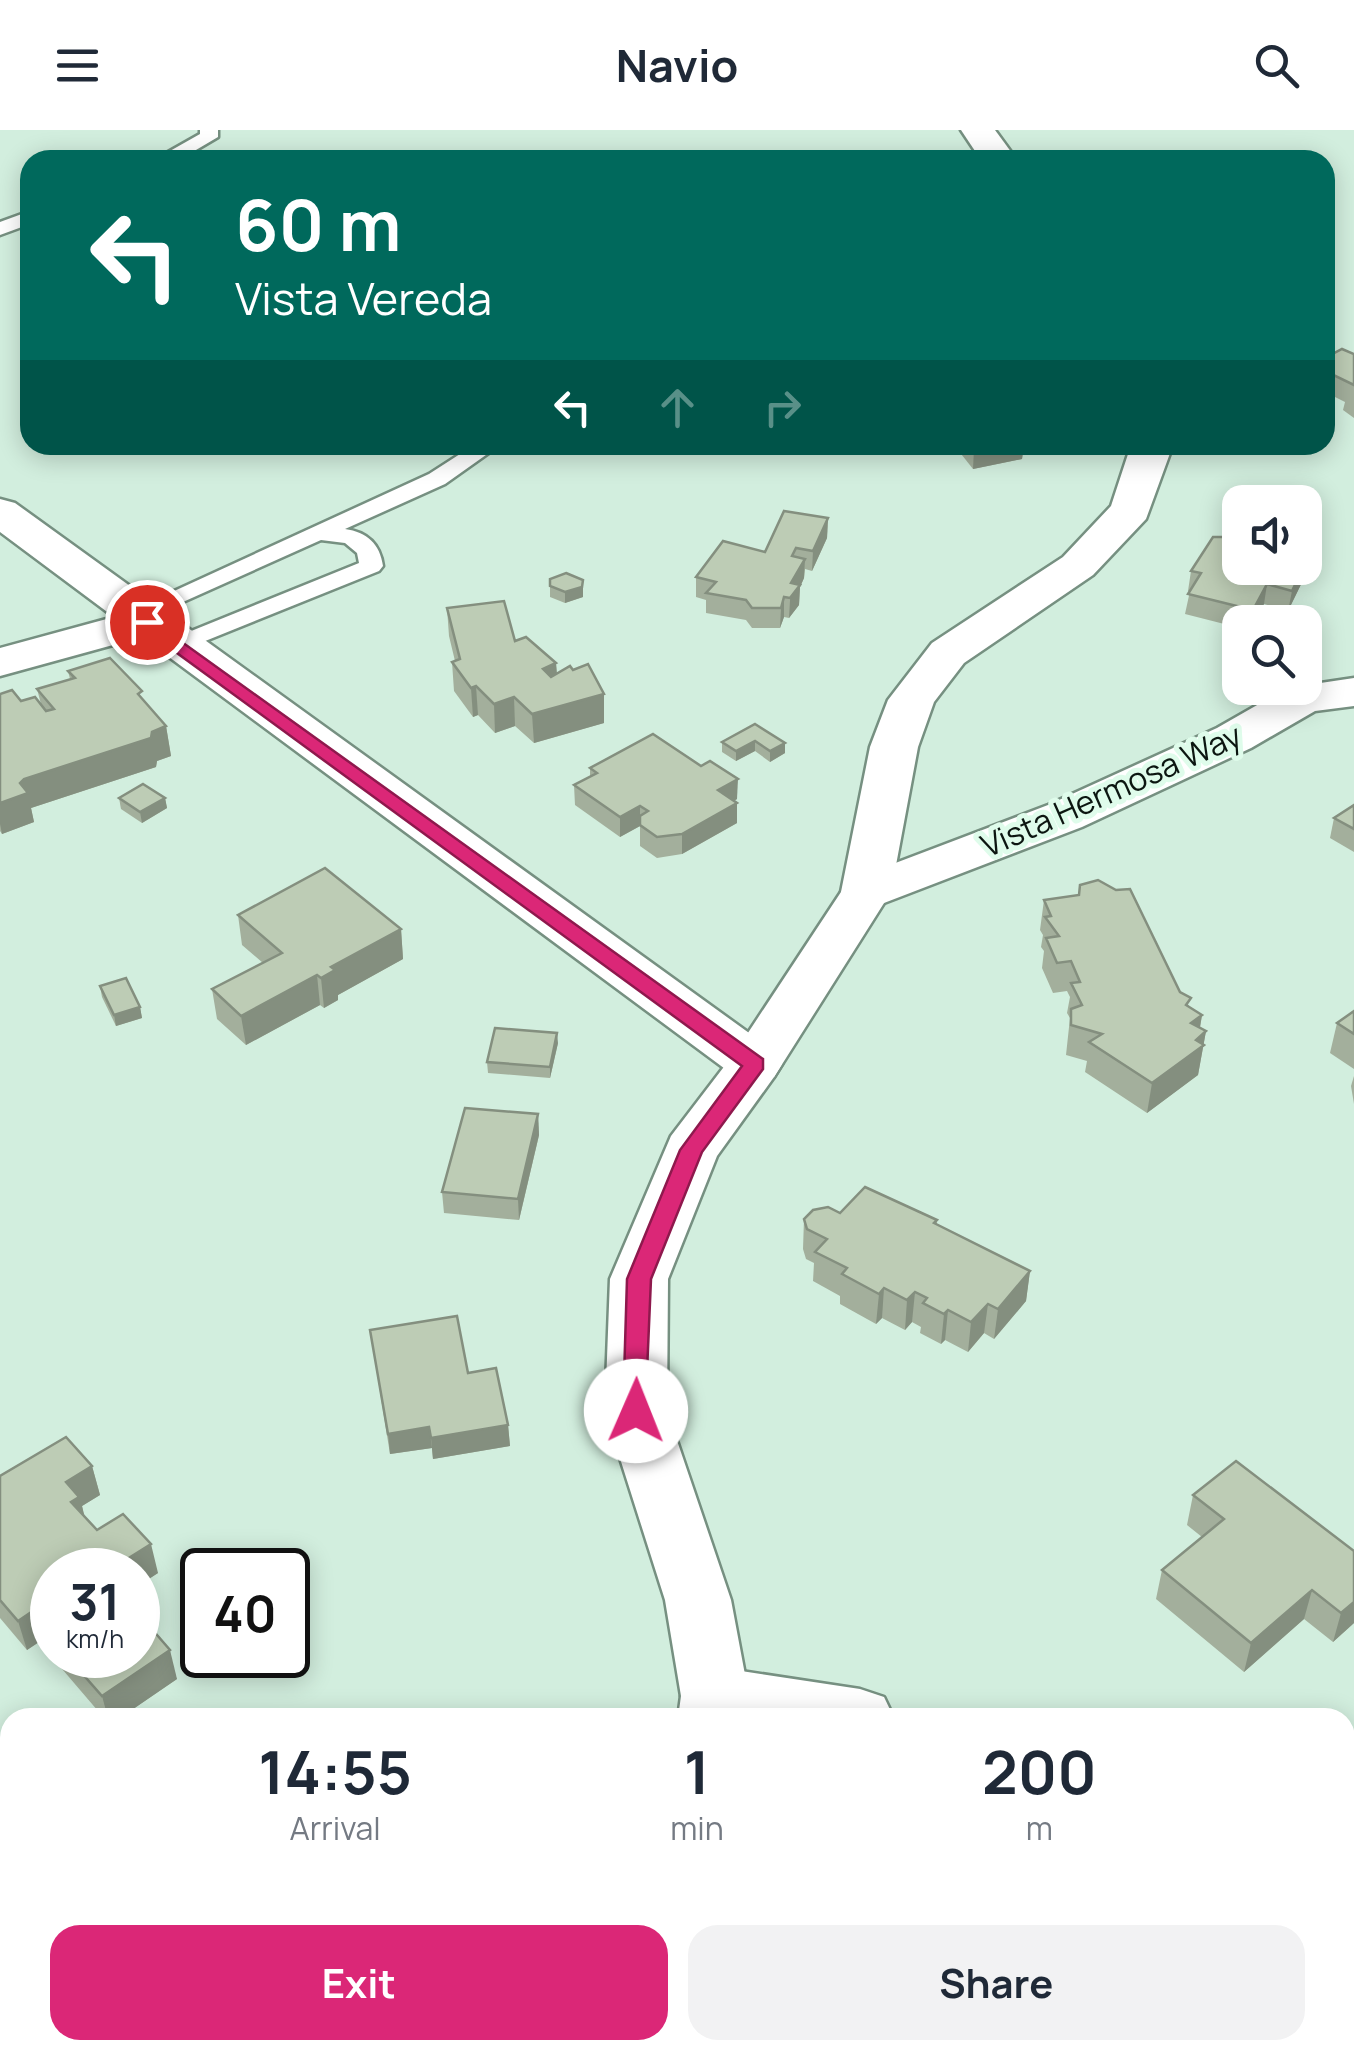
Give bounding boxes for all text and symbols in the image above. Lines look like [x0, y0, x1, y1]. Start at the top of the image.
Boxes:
text: Navio [616, 34, 738, 96]
icon: menu [50, 38, 105, 93]
icon: search [1249, 38, 1304, 93]
text: 60 m [235, 176, 402, 272]
icon: left [70, 190, 200, 320]
text: Vista Vereda [235, 267, 492, 329]
icon: left [545, 380, 600, 435]
icon: ahead [650, 380, 705, 435]
icon: right [755, 380, 810, 435]
map controls [1222, 485, 1322, 705]
button: sound [1222, 485, 1322, 585]
pin [105, 580, 190, 665]
icon: arrive [120, 595, 175, 650]
button: search [1222, 605, 1322, 705]
street label: Vista Hermosa Way [974, 713, 1248, 867]
position arrow [584, 1359, 688, 1463]
speed limit sign: 40 [180, 1548, 310, 1678]
text: 31 [70, 1567, 120, 1635]
text: km/h [66, 1621, 124, 1656]
text: 14:55 [258, 1730, 412, 1812]
text: 1 [684, 1730, 710, 1812]
text: 200 [982, 1730, 1097, 1812]
text: Arrival [289, 1806, 381, 1850]
text: min [670, 1806, 724, 1850]
text: m [1026, 1806, 1053, 1850]
button: Exit [50, 1925, 668, 2040]
button: Share [688, 1925, 1305, 2040]

